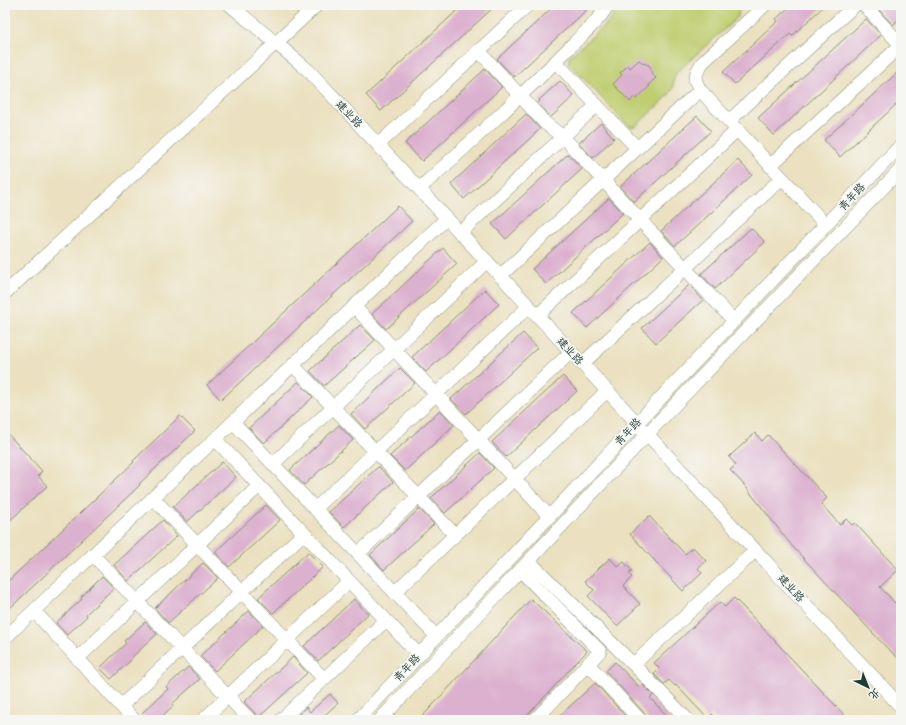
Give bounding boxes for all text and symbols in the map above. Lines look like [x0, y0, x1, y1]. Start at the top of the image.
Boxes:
street label: 建业路 [333, 98, 365, 130]
street label: 青年路 [836, 180, 868, 214]
street label: 建业路 [554, 334, 586, 368]
street label: 青年路 [612, 415, 644, 449]
street label: 建业路 [775, 571, 807, 605]
street label: 青年路 [391, 651, 423, 685]
north arrow [848, 667, 888, 707]
text: 北 [866, 685, 883, 702]

